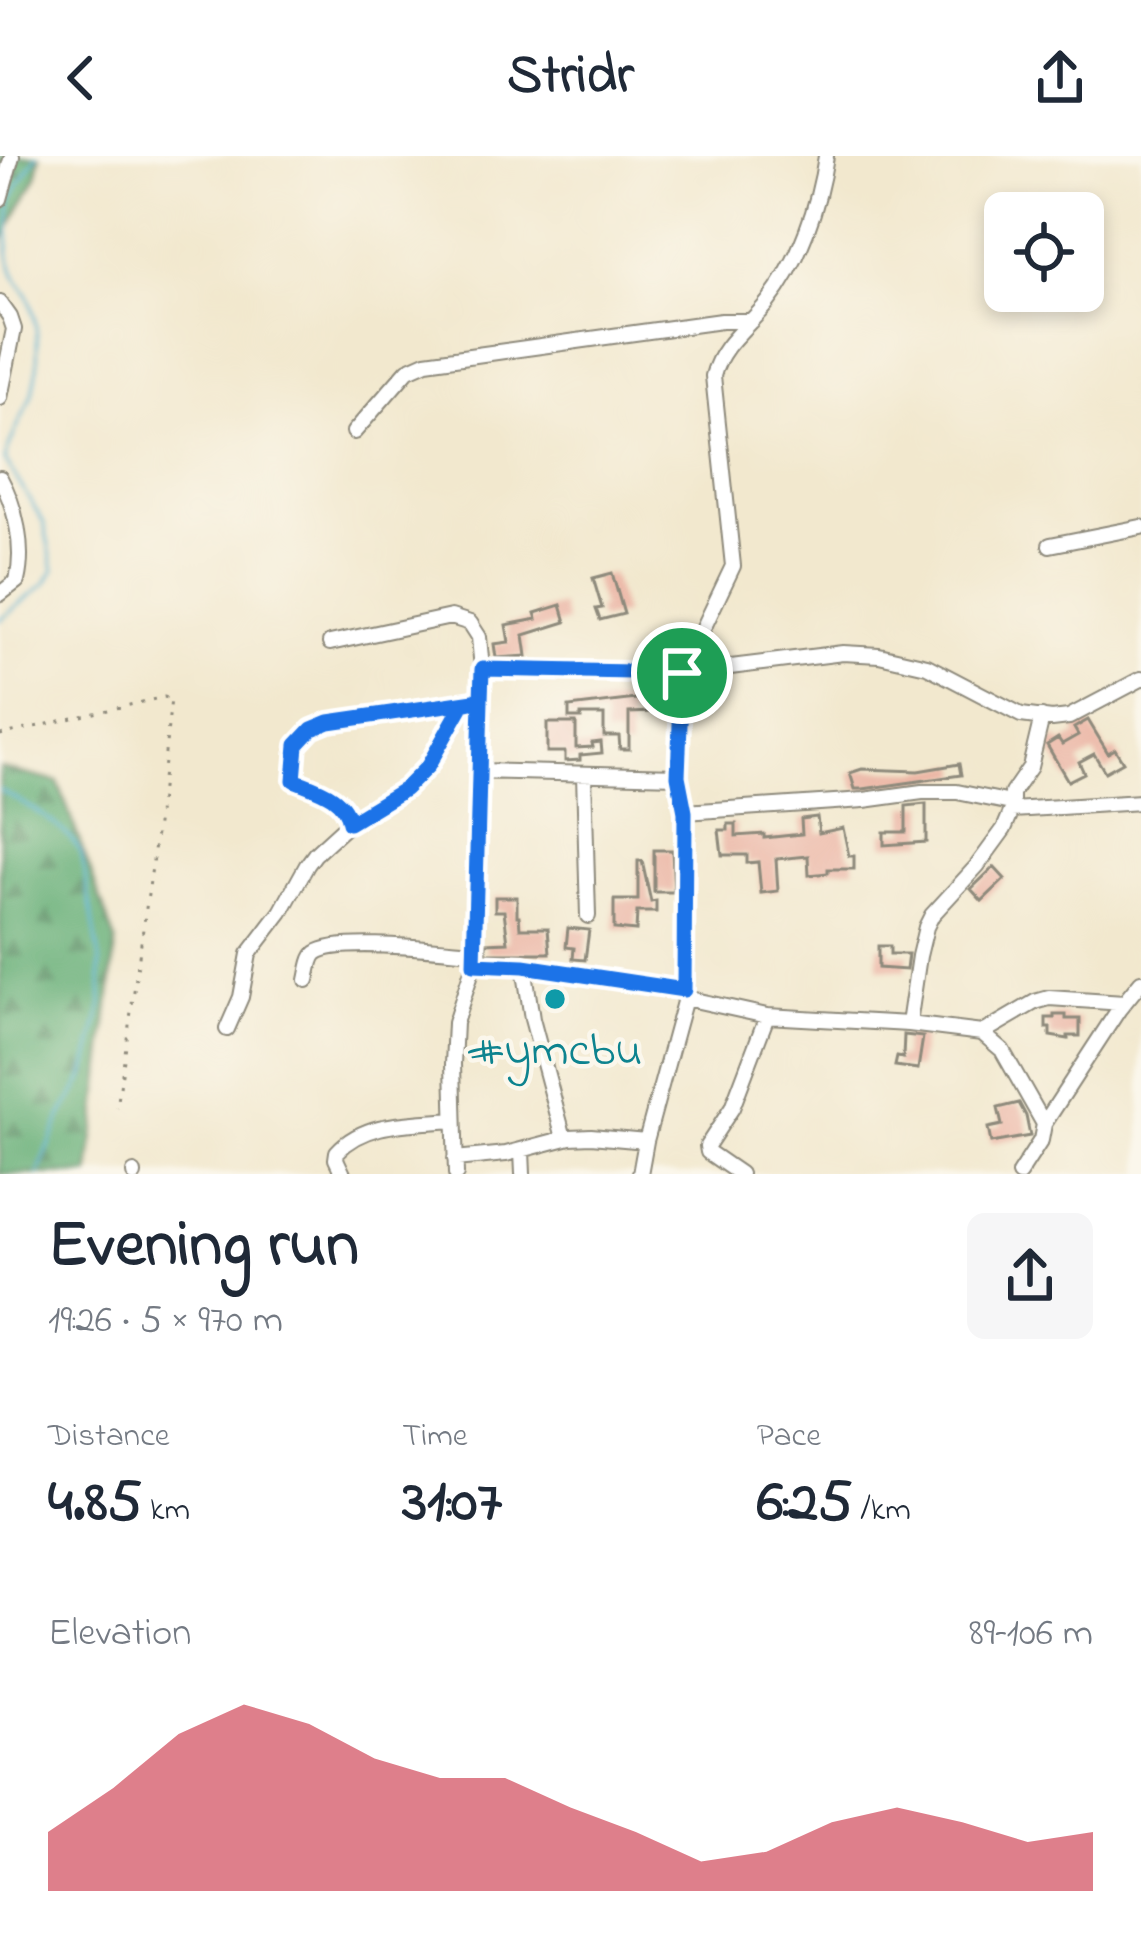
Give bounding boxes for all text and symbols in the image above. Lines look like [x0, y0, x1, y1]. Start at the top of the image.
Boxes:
text: Stridr [507, 39, 634, 117]
icon: back [48, 45, 114, 111]
icon: share [1027, 45, 1093, 111]
map controls [984, 192, 1104, 312]
button: locate [984, 192, 1104, 312]
pin [631, 622, 733, 724]
icon: arrive [649, 640, 715, 706]
marker: #ymcbu [542, 986, 568, 1012]
place label: #ymcbu [468, 1017, 642, 1087]
text: Evening run [48, 1200, 359, 1296]
button: share [967, 1213, 1093, 1339]
text: 19:26 · 5 × 970 m [48, 1293, 283, 1350]
text: Distance [48, 1413, 170, 1461]
text: Time [402, 1413, 468, 1461]
text: Pace [757, 1413, 821, 1461]
text: 4.85 [48, 1461, 142, 1548]
text: 31:07 [402, 1461, 502, 1548]
text: 6:25 [757, 1461, 852, 1548]
text: km [142, 1487, 190, 1535]
text: /km [852, 1487, 911, 1535]
text: Elevation [48, 1606, 191, 1663]
text: 89–106 m [969, 1606, 1093, 1663]

